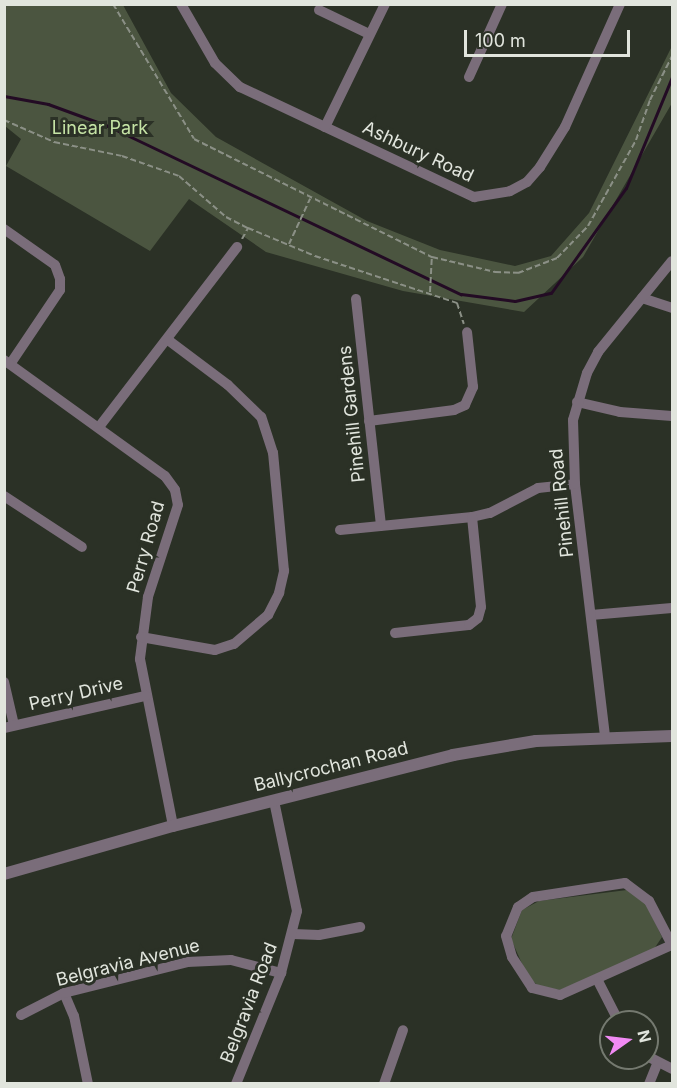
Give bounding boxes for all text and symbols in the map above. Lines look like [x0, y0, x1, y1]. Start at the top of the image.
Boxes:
scale bar [467, 18, 634, 56]
text: 100 m [475, 30, 526, 51]
park label: Linear Park [52, 117, 148, 139]
street label: Ashbury Road [359, 117, 477, 187]
street label: Pinehill Gardens [334, 345, 370, 483]
street label: Pinehill Road [546, 448, 578, 558]
street label: Perry Road [123, 499, 169, 595]
street label: Perry Drive [27, 673, 125, 715]
street label: Ballycrochan Road [252, 737, 410, 797]
street label: Belgravia Avenue [54, 935, 202, 991]
street label: Belgravia Road [216, 940, 282, 1066]
north arrow [599, 1010, 659, 1070]
text: N [633, 1028, 656, 1044]

